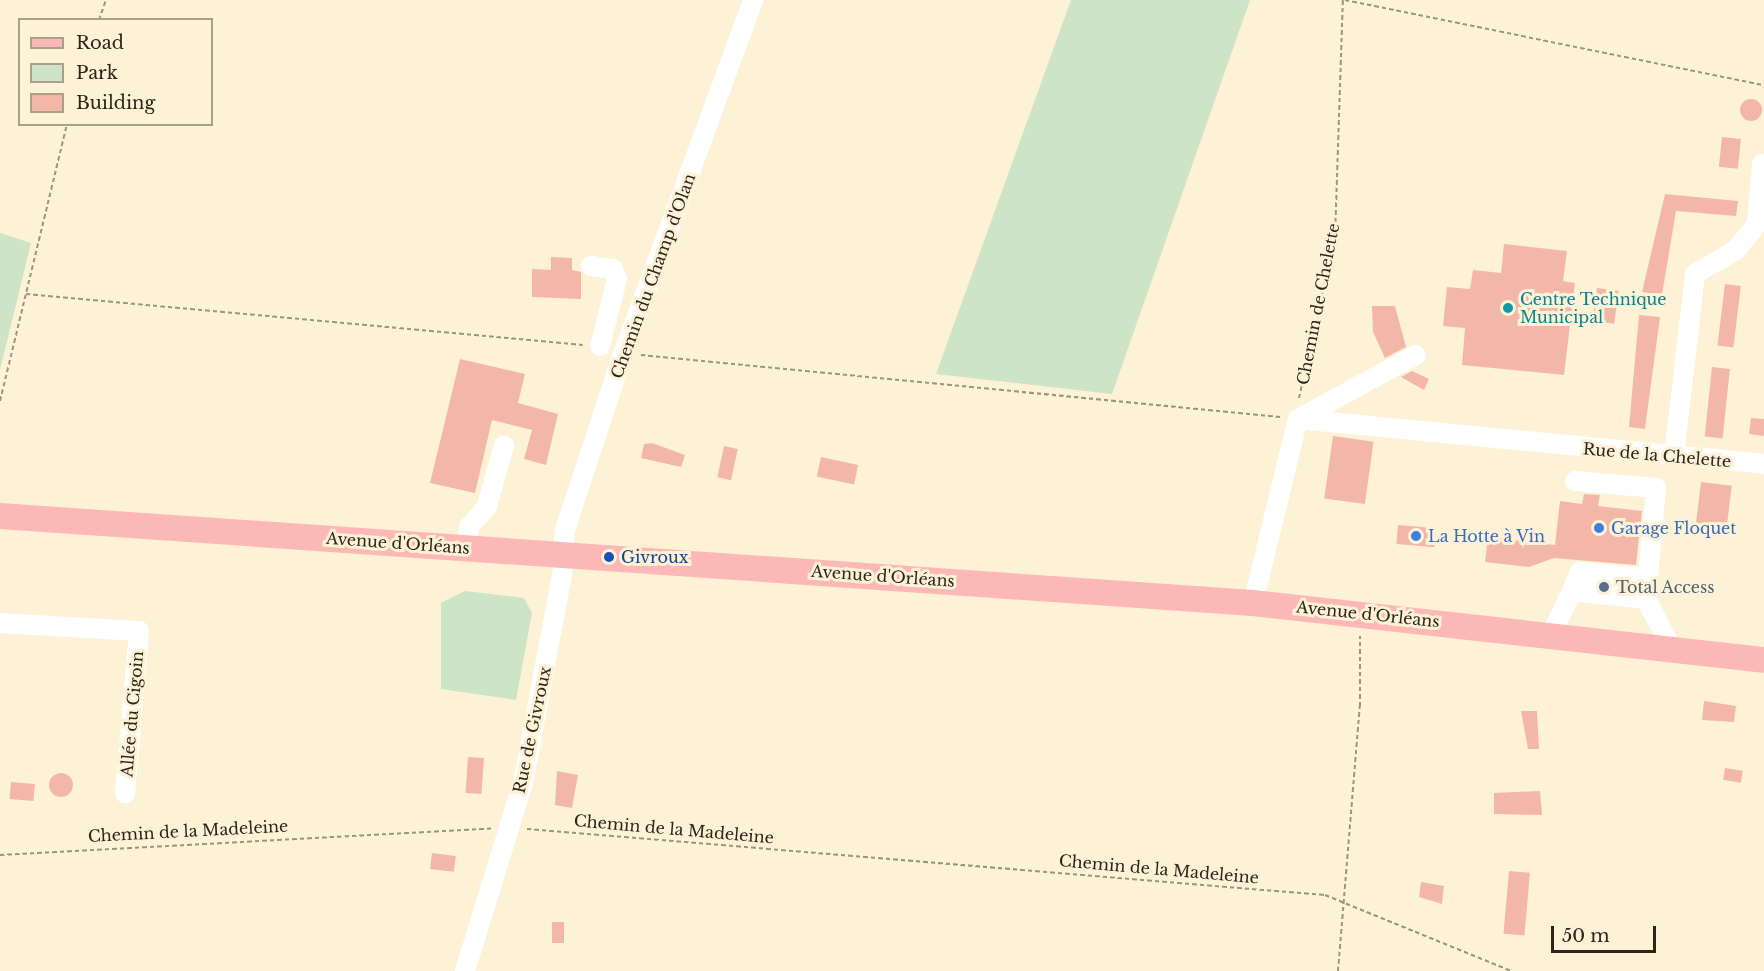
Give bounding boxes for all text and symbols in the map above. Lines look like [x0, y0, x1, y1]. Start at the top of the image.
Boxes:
legend [18, 18, 213, 126]
text: Road [76, 32, 124, 54]
text: Park [76, 62, 118, 84]
text: Building [76, 92, 155, 114]
street label: Chemin du Champ d'Olan [607, 171, 699, 381]
street label: Chemin de Chelette [1293, 221, 1343, 387]
place label: Centre Technique Municipal [1520, 289, 1667, 327]
marker: Centre Technique Municipal [1501, 301, 1515, 315]
street label: Rue de la Chelette [1582, 439, 1732, 471]
place label: Garage Floquet [1611, 518, 1736, 538]
marker: Garage Floquet [1592, 521, 1606, 535]
place label: La Hotte à Vin [1428, 526, 1546, 546]
street label: Avenue d'Orléans [326, 528, 470, 558]
marker: La Hotte à Vin [1409, 529, 1423, 543]
place label: Givroux [621, 547, 688, 567]
marker: Givroux [602, 550, 616, 564]
street label: Avenue d'Orléans [811, 561, 955, 591]
place label: Total Access [1616, 577, 1715, 597]
marker: Total Access [1597, 580, 1611, 594]
street label: Avenue d'Orléans [1295, 597, 1441, 631]
street label: Allée du Cigoin [117, 650, 147, 778]
street label: Rue de Givroux [509, 665, 555, 795]
street label: Chemin de la Madeleine [573, 811, 775, 847]
street label: Chemin de la Madeleine [87, 816, 289, 846]
street label: Chemin de la Madeleine [1058, 851, 1260, 887]
scale bar [1554, 914, 1659, 952]
text: 50 m [1562, 925, 1610, 947]

